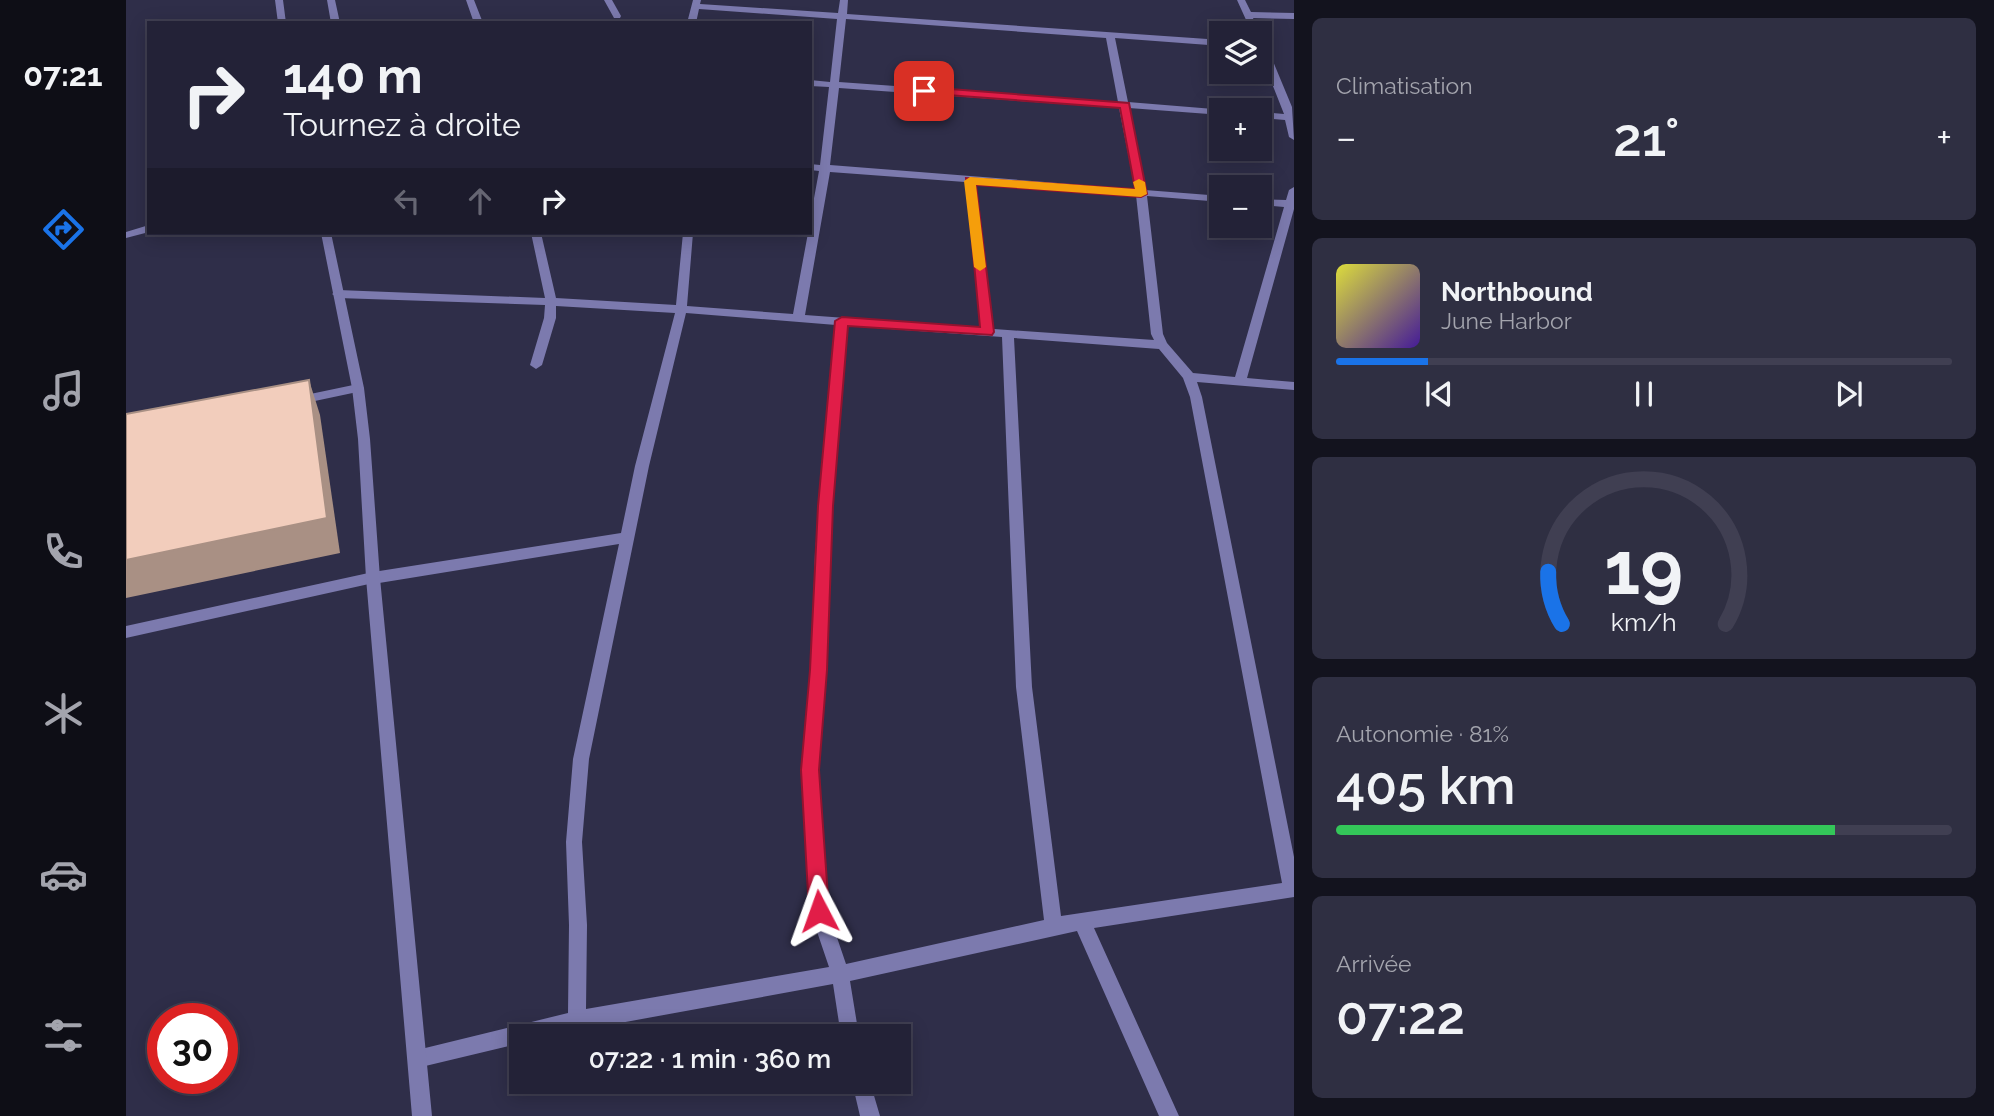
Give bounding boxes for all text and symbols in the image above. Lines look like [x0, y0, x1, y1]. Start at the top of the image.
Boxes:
map controls [1209, 21, 1272, 238]
button: layers [1209, 21, 1272, 84]
text: 140 m [283, 47, 423, 104]
icon: right [168, 49, 259, 140]
text: 07:21 [23, 56, 103, 93]
pin [894, 61, 954, 121]
icon: arrive [905, 72, 943, 110]
text: Climatisation [1336, 72, 1473, 99]
button: + [1209, 98, 1272, 161]
text: Tournez à droite [283, 106, 521, 143]
text: 21° [1613, 107, 1680, 168]
text: − [1336, 115, 1356, 160]
text: + [1936, 115, 1952, 160]
button: − [1209, 175, 1272, 238]
icon: left [388, 182, 426, 220]
icon: ahead [461, 182, 499, 220]
icon: right [534, 182, 572, 220]
icon: directions [39, 205, 88, 254]
text: Northbound [1441, 277, 1593, 307]
text: June Harbor [1441, 307, 1572, 334]
icon: music [39, 366, 88, 415]
icon: previous [1420, 375, 1458, 413]
icon: pause [1625, 375, 1663, 413]
icon: next [1830, 375, 1868, 413]
text: 19 [1605, 526, 1683, 611]
icon: phone [39, 527, 88, 576]
text: km/h [1611, 607, 1677, 637]
icon: climate [39, 689, 88, 738]
text: Autonomie · 81% [1336, 720, 1509, 747]
text: 405 km [1336, 755, 1515, 816]
icon: car [39, 850, 88, 899]
position arrow [782, 874, 856, 948]
text: Arrivée [1336, 950, 1412, 977]
text: 07:22 [1336, 985, 1465, 1046]
speed limit sign: 30 [147, 1003, 238, 1094]
icon: filters [39, 1011, 88, 1060]
text: 07:22 · 1 min · 360 m [589, 1044, 831, 1074]

